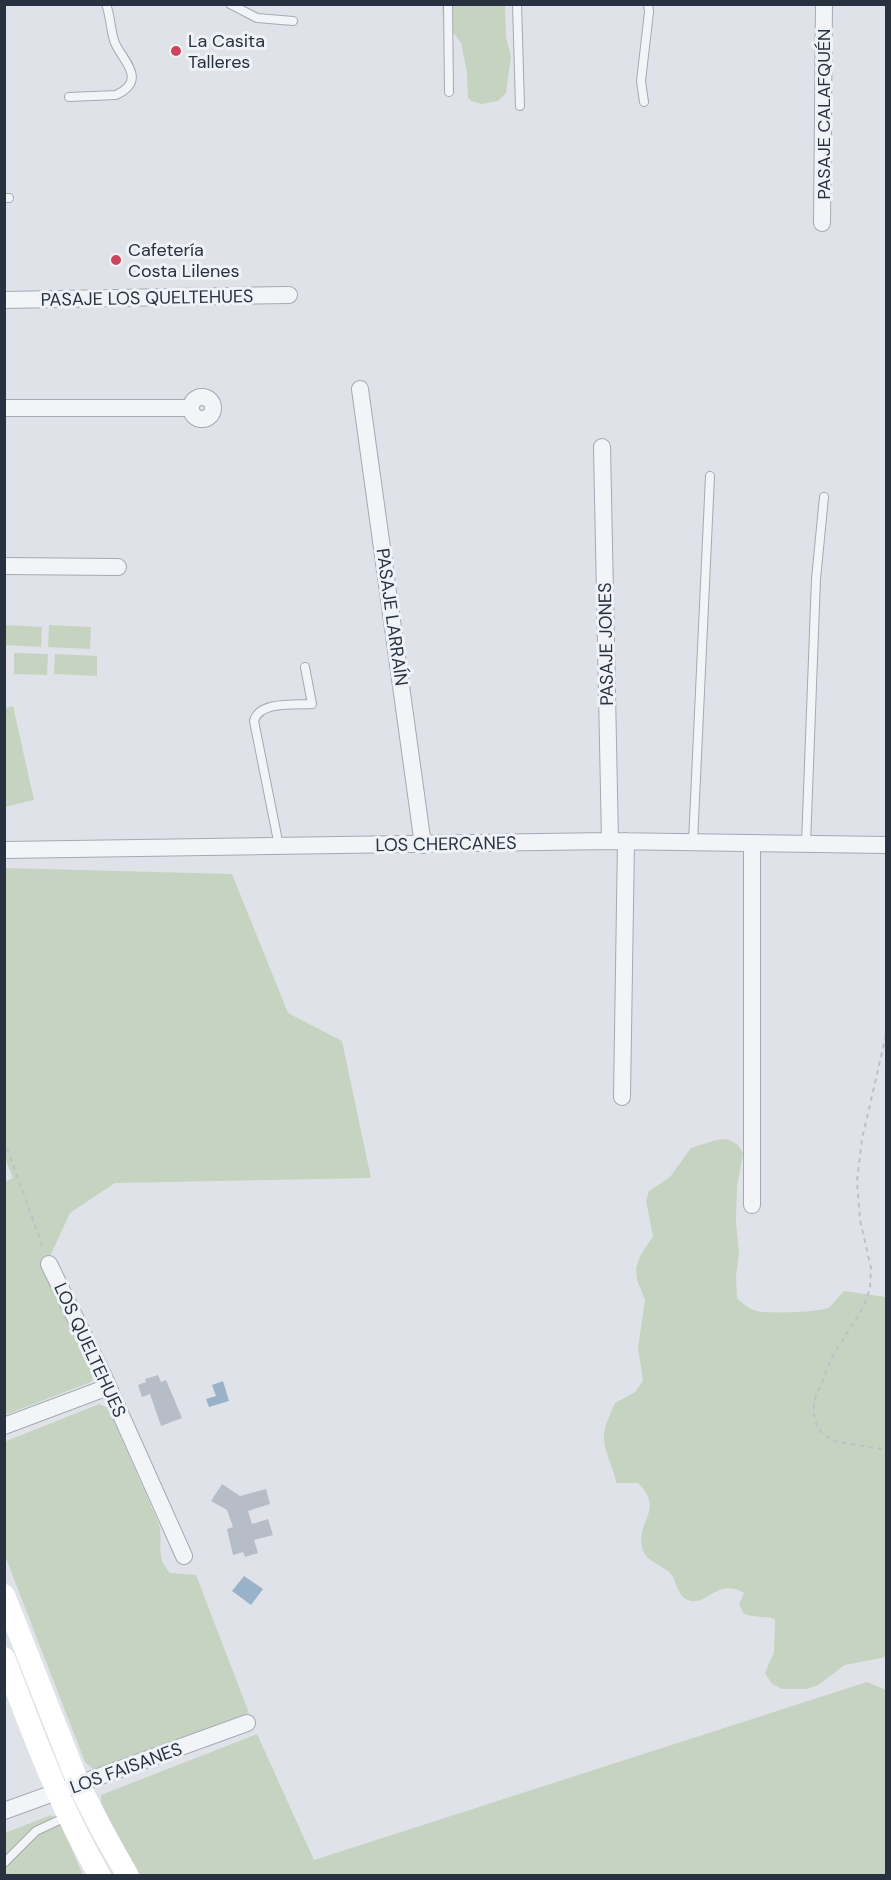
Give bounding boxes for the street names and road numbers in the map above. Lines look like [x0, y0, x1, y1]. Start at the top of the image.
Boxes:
street label: PASAJE CALAFQUÉN [812, 28, 836, 200]
street label: PASAJE LOS QUELTEHUES [40, 284, 254, 312]
street label: PASAJE LARRAÍN [370, 547, 414, 687]
street label: PASAJE JONES [593, 582, 619, 706]
street label: LOS CHERCANES [375, 831, 517, 857]
street label: LOS QUELTEHUES [48, 1279, 132, 1421]
street label: LOS FAISANES [67, 1737, 185, 1799]

